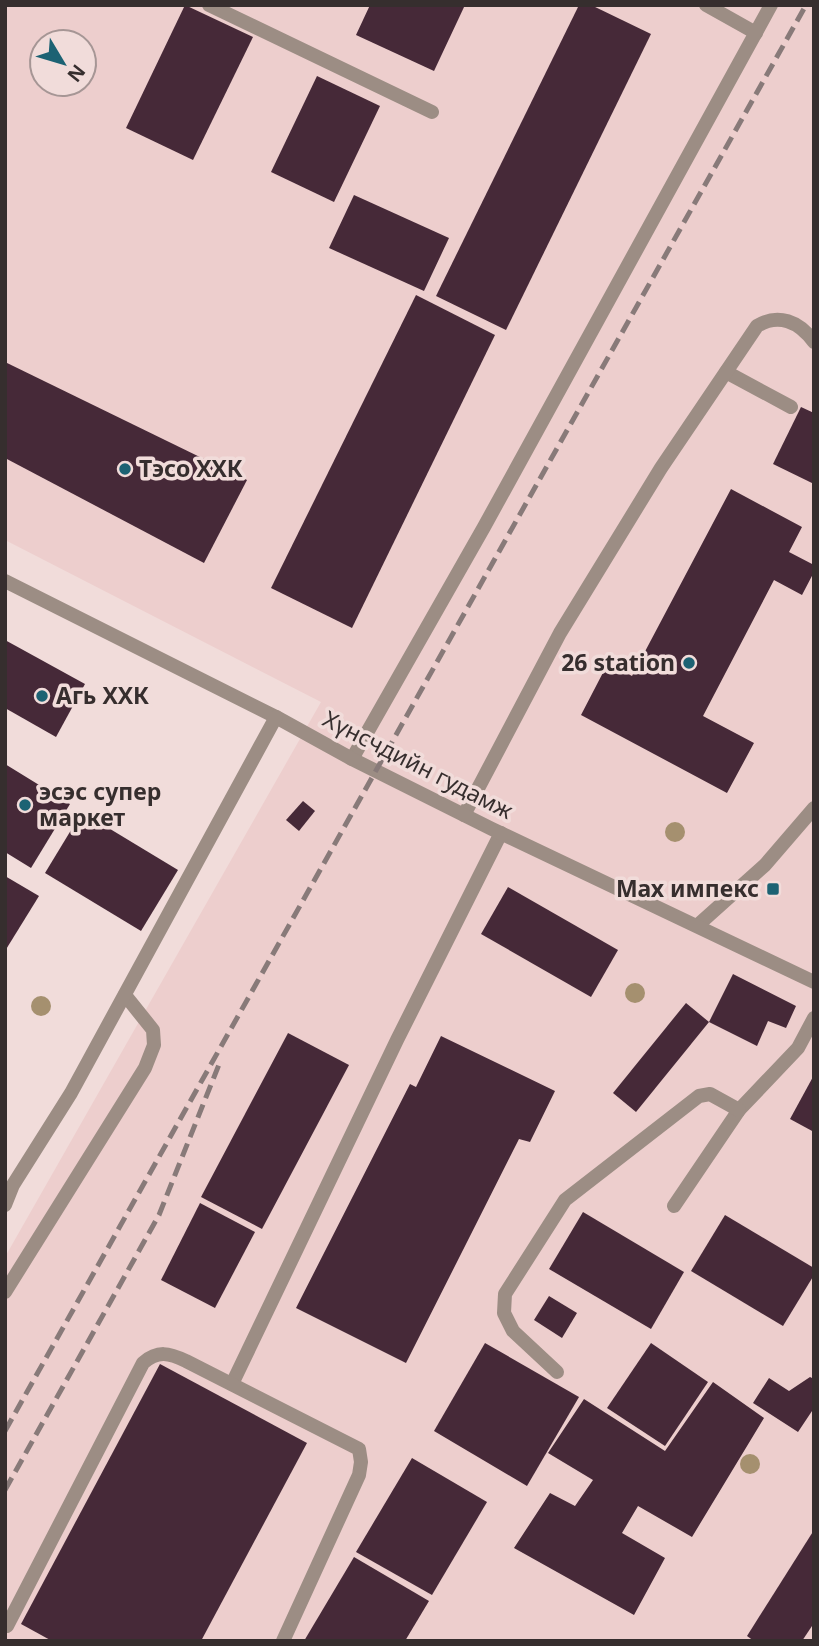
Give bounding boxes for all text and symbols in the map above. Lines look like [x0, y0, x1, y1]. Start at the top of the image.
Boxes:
north arrow [28, 28, 98, 98]
text: N [61, 59, 91, 88]
place label: Тэсо ХХК [139, 452, 243, 484]
marker: Тэсо ХХК [117, 461, 133, 477]
place label: 26 station [561, 646, 675, 678]
marker: 26 station [681, 655, 697, 671]
place label: Агь ХХК [56, 679, 149, 711]
marker: Агь ХХК [34, 688, 50, 704]
street label: Хүнсчдийн гудамж [318, 702, 519, 826]
place label: эсэс супер маркет [39, 775, 161, 833]
marker: эсэс супер маркет [17, 797, 33, 813]
place label: Мах импекс [616, 872, 759, 904]
marker: Мах импекс [765, 881, 781, 897]

